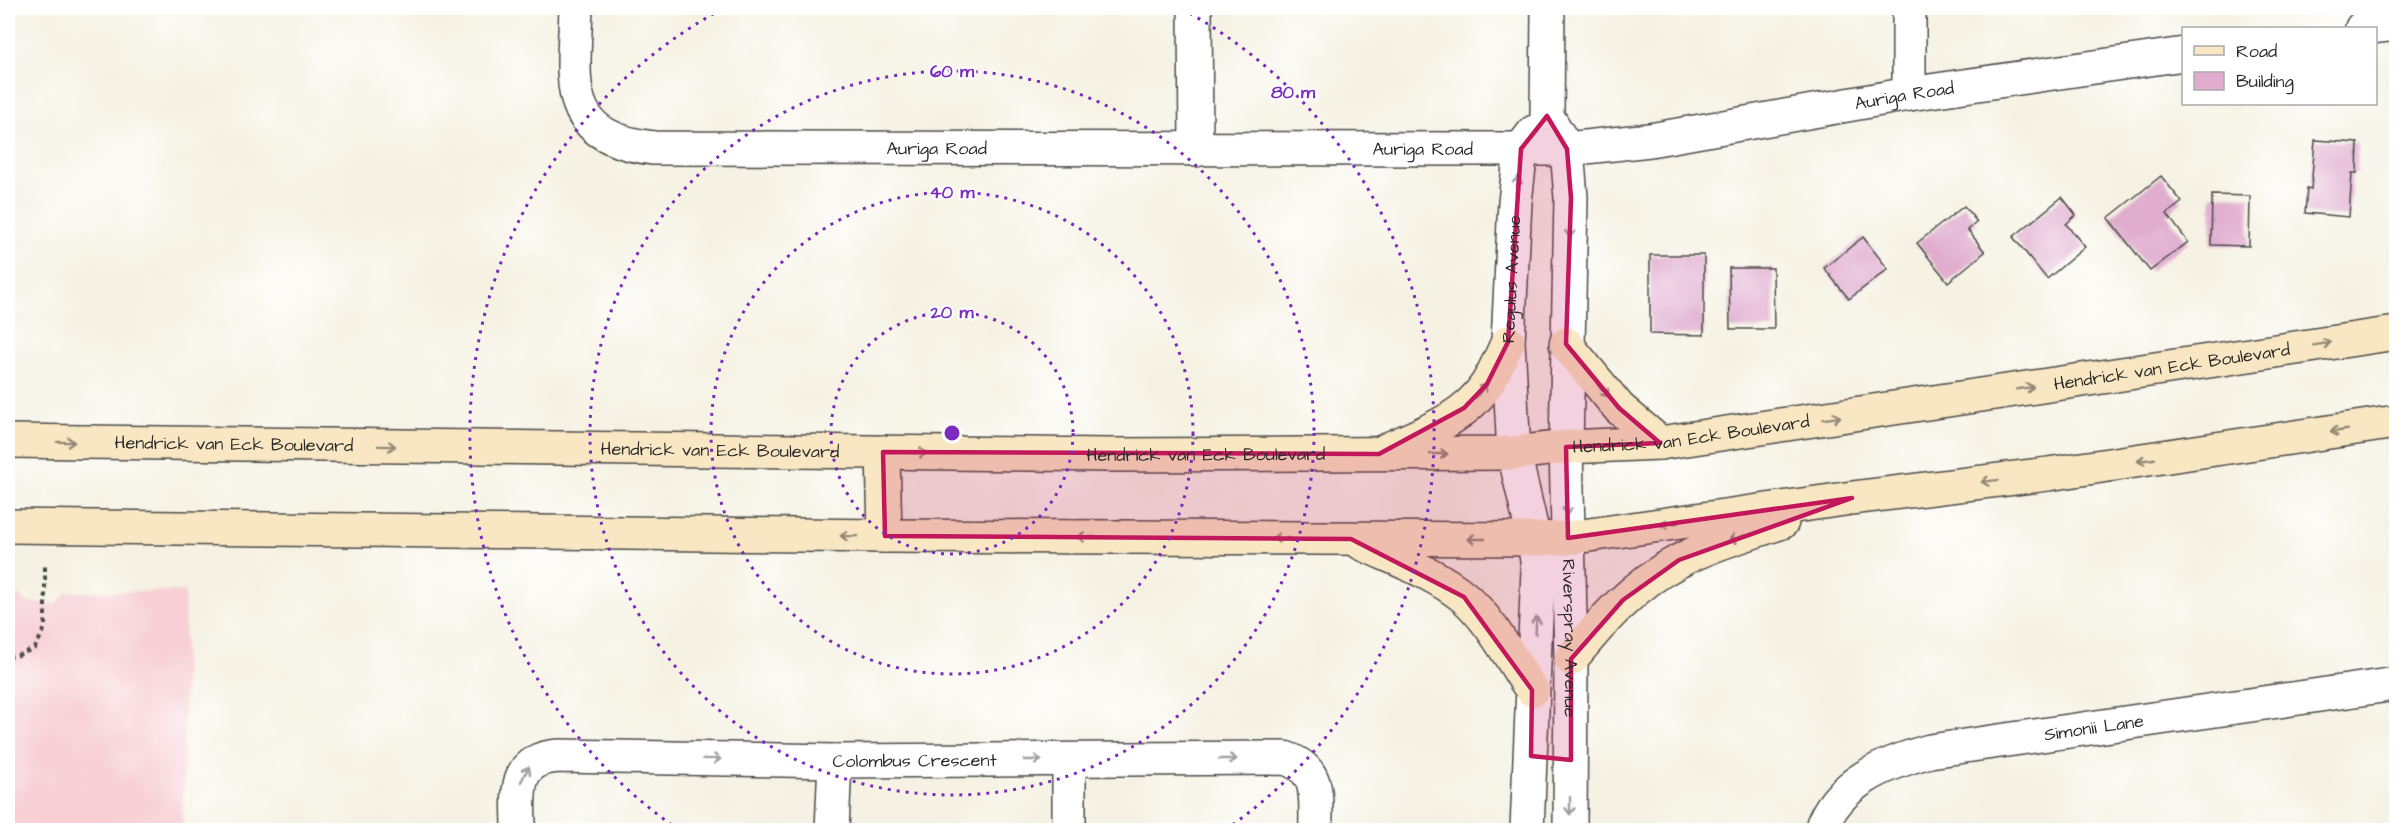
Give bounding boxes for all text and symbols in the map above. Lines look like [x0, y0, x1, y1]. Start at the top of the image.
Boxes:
legend [2182, 27, 2377, 105]
text: Road [2236, 39, 2277, 64]
text: 60 m [930, 59, 975, 84]
text: Building [2236, 69, 2294, 95]
street label: Auriga Road [1853, 76, 1956, 116]
text: 80 m [1271, 80, 1316, 105]
street label: Auriga Road [886, 136, 987, 162]
street label: Auriga Road [1372, 137, 1473, 163]
one-way arrow [1511, 176, 1522, 196]
text: 40 m [930, 180, 975, 205]
street label: Regulus Avenue [1496, 214, 1527, 343]
one-way arrow [1564, 218, 1576, 238]
text: 20 m [930, 300, 974, 325]
street label: Hendrick van Eck Boulevard [2052, 337, 2292, 397]
one-way arrow [2312, 338, 2331, 349]
one-way arrow [1596, 382, 1610, 397]
one-way arrow [2015, 383, 2035, 394]
one-way arrow [1474, 384, 1488, 399]
street label: Hendrick van Eck Boulevard [1572, 409, 1811, 460]
one-way arrow [1822, 412, 1842, 423]
centre of rings [942, 423, 962, 443]
one-way arrow [2329, 426, 2349, 437]
street label: Hendrick van Eck Boulevard [115, 430, 353, 458]
one-way arrow [55, 436, 75, 448]
street label: Hendrick van Eck Boulevard [600, 437, 839, 465]
one-way arrow [376, 440, 396, 452]
street label: Hendrick van Eck Boulevard [1086, 442, 1325, 468]
one-way arrow [907, 447, 927, 459]
one-way arrow [1429, 448, 1449, 460]
one-way arrow [2136, 454, 2156, 465]
one-way arrow [1981, 476, 2001, 487]
one-way arrow [1561, 495, 1573, 515]
one-way arrow [1660, 518, 1680, 529]
one-way arrow [839, 530, 859, 542]
one-way arrow [1076, 531, 1096, 543]
one-way arrow [1271, 532, 1291, 544]
one-way arrow [1466, 533, 1486, 545]
one-way arrow [1728, 533, 1747, 544]
street label: Riverspray Avenue [1556, 559, 1583, 718]
one-way arrow [1530, 616, 1541, 636]
street label: Simonii Lane [2042, 708, 2146, 747]
street label: Colombus Crescent [832, 748, 998, 774]
one-way arrow [702, 753, 722, 765]
one-way arrow [1218, 753, 1238, 765]
one-way arrow [1023, 754, 1043, 766]
one-way arrow [519, 766, 531, 783]
one-way arrow [1564, 795, 1576, 815]

